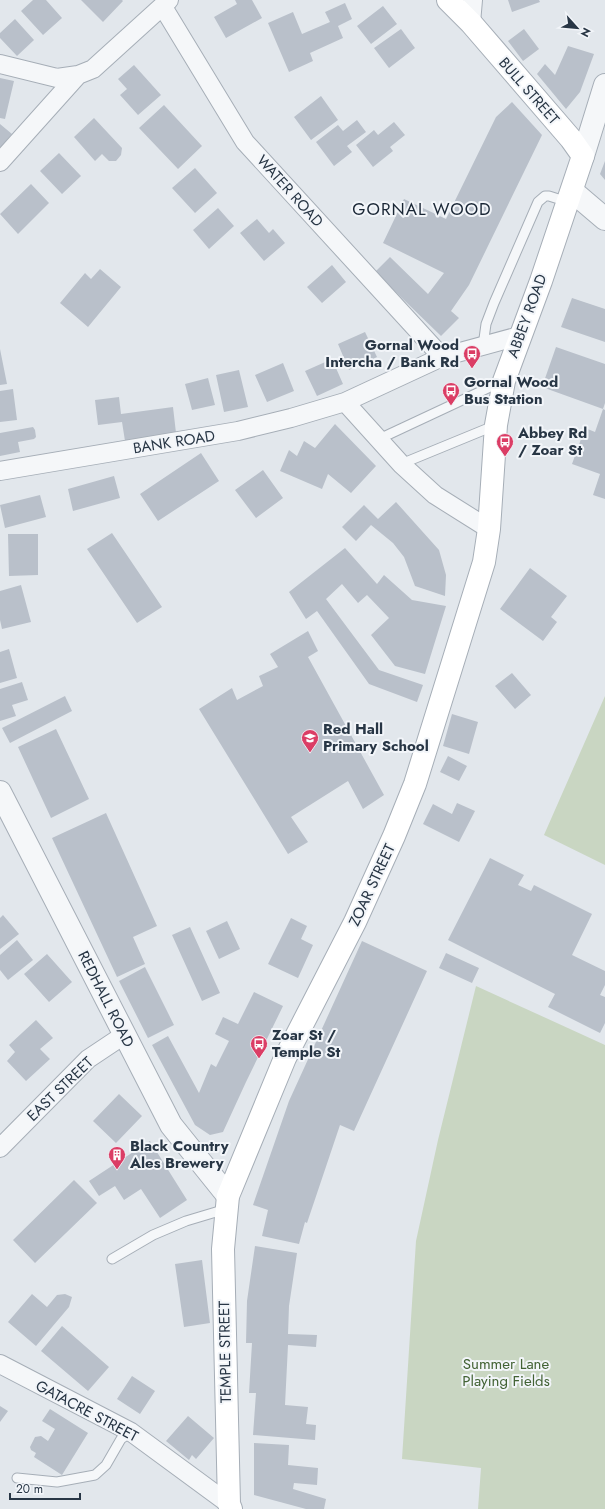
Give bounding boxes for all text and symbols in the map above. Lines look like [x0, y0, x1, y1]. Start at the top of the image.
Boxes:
north arrow [557, 8, 597, 48]
text: N [577, 25, 595, 40]
street label: BULL STREET [494, 53, 564, 129]
street label: WATER ROAD [252, 150, 328, 232]
district label: GORNAL WOOD [352, 197, 492, 221]
street label: ABBEY ROAD [502, 271, 552, 361]
place label: Gornal Wood Intercha / Bank Rd [325, 334, 459, 373]
bus stop icon: Gornal Wood Intercha / Bank Rd [462, 344, 482, 369]
place label: Gornal Wood Bus Station [464, 371, 558, 410]
bus stop icon: Gornal Wood Bus Station [441, 381, 461, 406]
place label: Abbey Rd / Zoar St [517, 422, 587, 461]
street label: BANK ROAD [132, 425, 216, 459]
bus stop icon: Abbey Rd / Zoar St [495, 432, 515, 457]
place label: Red Hall Primary School [323, 718, 429, 757]
school or university icon: Red Hall Primary School [300, 728, 320, 753]
street label: ZOAR STREET [343, 840, 401, 930]
street label: REDHALL ROAD [72, 947, 140, 1051]
place label: Zoar St / Temple St [272, 1024, 341, 1063]
bus stop icon: Zoar St / Temple St [249, 1034, 269, 1059]
street label: EAST STREET [22, 1052, 98, 1126]
place label: Black Country Ales Brewery [129, 1135, 229, 1174]
building icon: Black Country Ales Brewery [107, 1145, 127, 1170]
street label: TEMPLE STREET [213, 1301, 237, 1403]
park label: Summer Lane Playing Fields [462, 1353, 550, 1392]
street label: GATACRE STREET [32, 1375, 142, 1447]
scale bar [10, 1475, 80, 1501]
text: 20 m [16, 1480, 43, 1498]

